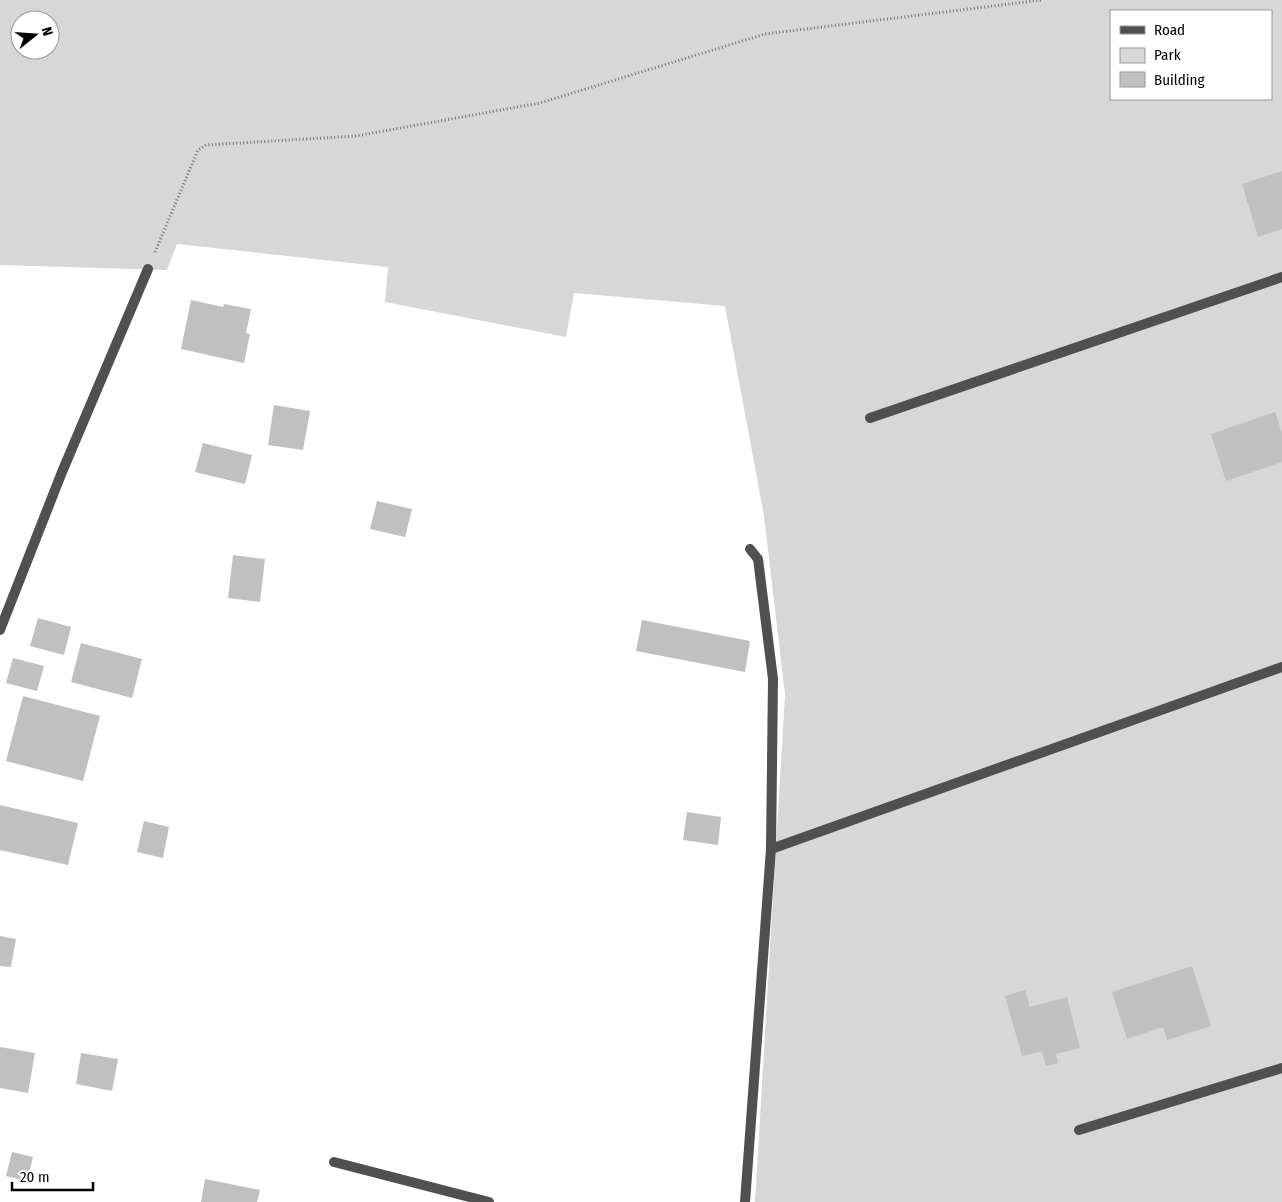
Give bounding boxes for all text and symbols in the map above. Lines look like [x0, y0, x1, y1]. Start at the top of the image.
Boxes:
north arrow [10, 10, 60, 60]
legend [1110, 10, 1272, 100]
text: Road [1154, 21, 1185, 39]
text: N [38, 25, 56, 38]
text: Park [1154, 46, 1181, 64]
text: Building [1154, 71, 1205, 89]
scale bar [12, 1160, 94, 1192]
text: 20 m [20, 1168, 50, 1186]

